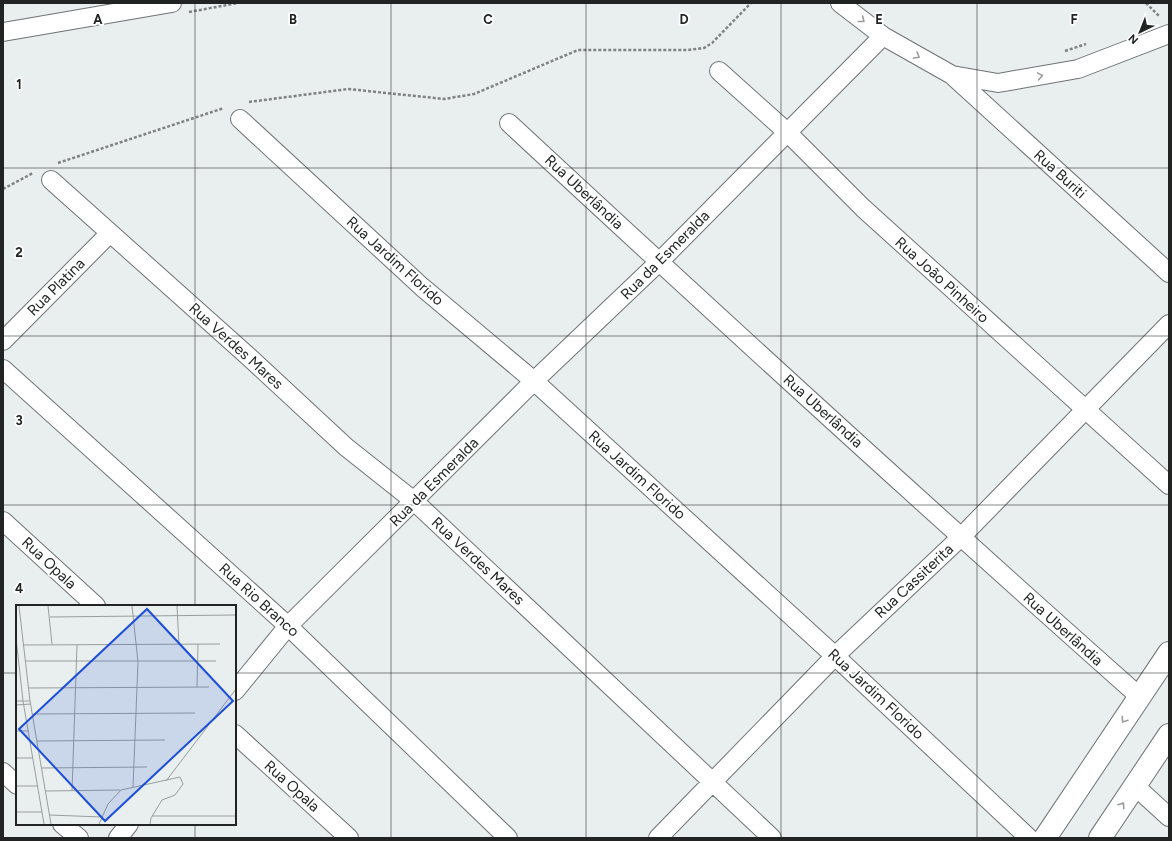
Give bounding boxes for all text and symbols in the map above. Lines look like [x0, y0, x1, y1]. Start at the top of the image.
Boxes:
text: A [93, 12, 103, 27]
text: B [289, 12, 297, 27]
text: C [483, 12, 493, 27]
text: D [679, 12, 689, 27]
text: E [875, 12, 883, 27]
text: F [1070, 12, 1078, 27]
north arrow [1120, 12, 1160, 52]
one-way arrow [857, 15, 864, 22]
text: N [1126, 31, 1141, 47]
one-way arrow [913, 51, 920, 58]
one-way arrow [1037, 72, 1043, 80]
text: 1 [16, 77, 22, 92]
street label: Rua Buriti [1030, 146, 1090, 202]
street label: Rua Uberlândia [541, 151, 627, 233]
street label: Rua da Esmeralda [617, 207, 713, 303]
street label: Rua Jardim Florido [343, 213, 447, 310]
street label: Rua João Pinheiro [891, 233, 993, 327]
text: 2 [15, 245, 23, 260]
street label: Rua Platina [24, 255, 88, 319]
street label: Rua Verdes Mares [185, 299, 287, 393]
street label: Rua Uberlândia [779, 371, 867, 451]
text: 3 [15, 413, 23, 428]
street label: Rua Jardim Florido [585, 427, 689, 524]
street label: Rua da Esmeralda [386, 434, 482, 530]
street label: Rua Verdes Mares [428, 513, 528, 609]
street label: Rua Opala [18, 533, 80, 593]
street label: Rua Cassiterita [871, 540, 957, 622]
street label: Rua Rio Branco [215, 559, 303, 641]
text: 4 [15, 581, 23, 596]
street label: Rua Uberlândia [1019, 589, 1107, 669]
inset map [16, 605, 236, 825]
street label: Rua Jardim Florido [824, 645, 928, 743]
one-way arrow [1121, 716, 1129, 723]
street label: Rua Opala [261, 756, 323, 816]
one-way arrow [1117, 803, 1124, 810]

